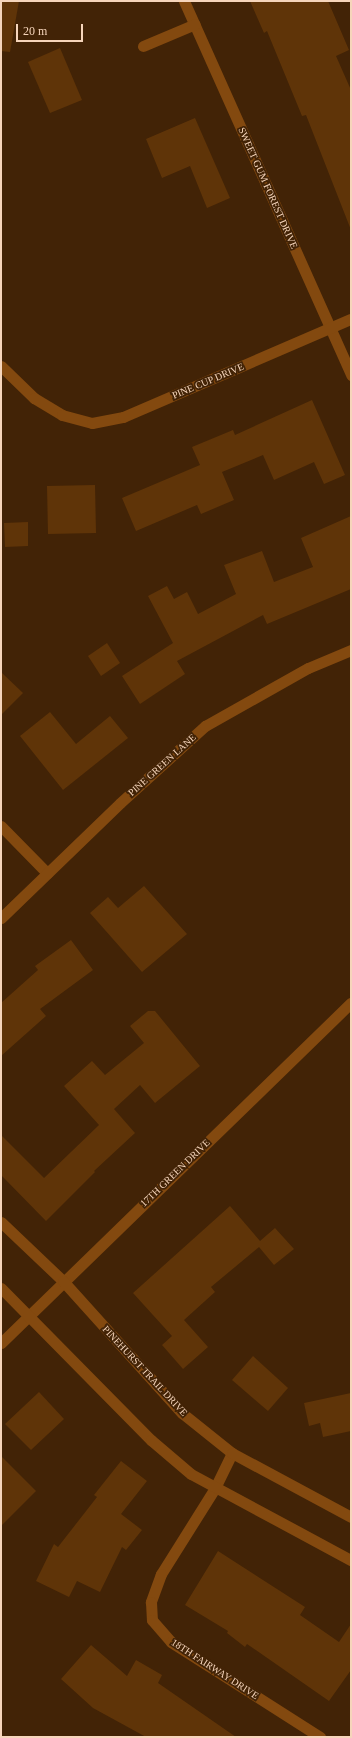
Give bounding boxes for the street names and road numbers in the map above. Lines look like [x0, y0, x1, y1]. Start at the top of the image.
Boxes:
street label: SWEET GUM FOREST DRIVE [236, 125, 300, 251]
street label: PINE CUP DRIVE [170, 360, 246, 402]
street label: PINE GREEN LANE [126, 731, 198, 799]
street label: 17TH GREEN DRIVE [138, 1137, 212, 1209]
street label: PINEHURST TRAIL DRIVE [100, 1323, 190, 1419]
street label: 18TH FAIRWAY DRIVE [169, 1636, 261, 1702]

